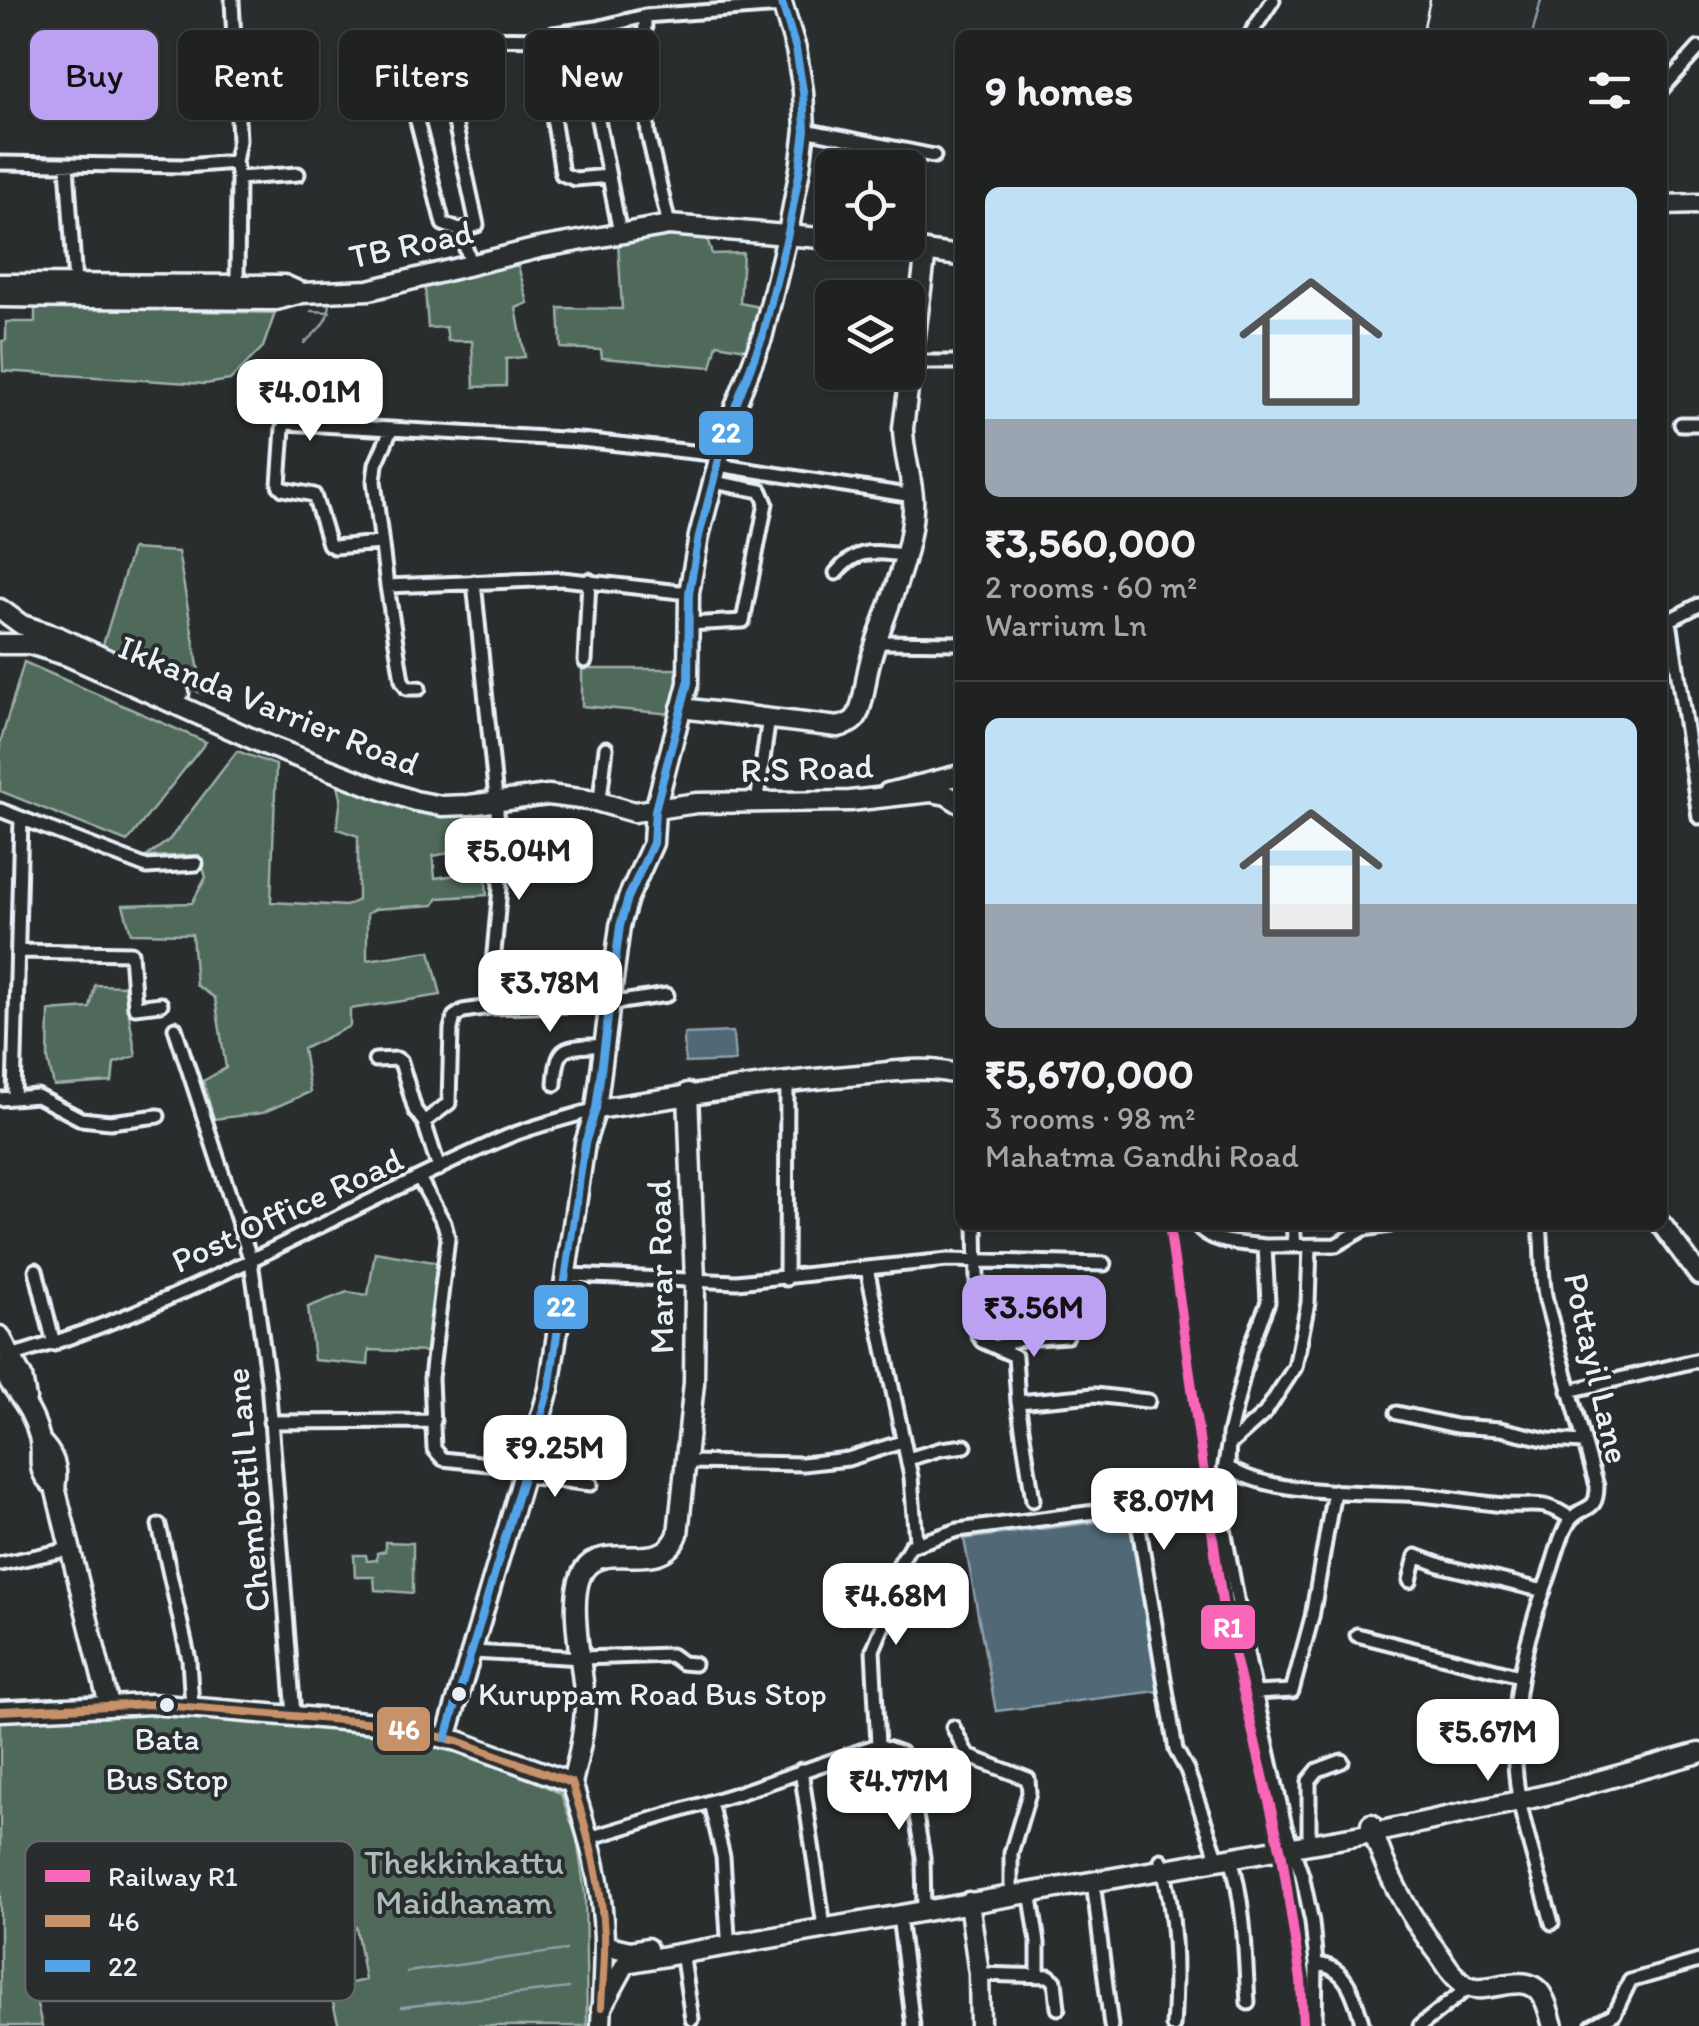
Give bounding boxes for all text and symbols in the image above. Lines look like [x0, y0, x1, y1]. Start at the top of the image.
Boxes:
chip: Buy [30, 30, 158, 120]
chip: Rent [178, 30, 319, 120]
chip: Filters [339, 30, 505, 120]
chip: New [525, 30, 659, 120]
icon: filters [1582, 63, 1637, 118]
text: 9 homes [985, 65, 1133, 116]
map controls [815, 150, 925, 390]
button: locate [815, 150, 925, 260]
street label: TB Road [345, 210, 477, 278]
icon: home [1221, 252, 1401, 432]
button: layers [815, 280, 925, 390]
pin: ₹4.01M [229, 359, 391, 444]
text: ₹4.01M [259, 372, 361, 410]
line badge: 22 [697, 409, 755, 457]
text: 22 [711, 415, 741, 449]
text: ₹3,560,000 [985, 517, 1196, 568]
text: 2 rooms · 60 m² [985, 568, 1197, 606]
text: Warrium Ln [985, 606, 1147, 644]
street label: Ikkanda Varrier Road [113, 625, 426, 785]
street label: R.S Road [740, 745, 874, 791]
icon: home [1221, 783, 1401, 963]
pin: ₹5.04M [438, 818, 600, 903]
text: ₹5.04M [467, 831, 571, 869]
pin: ₹3.78M [469, 950, 631, 1035]
text: ₹3.78M [500, 963, 600, 1001]
text: ₹5,670,000 [985, 1048, 1194, 1099]
text: 3 rooms · 98 m² [985, 1099, 1196, 1137]
text: Mahatma Gandhi Road [985, 1137, 1299, 1175]
street label: Post Office Road [165, 1138, 409, 1282]
street label: Marar Road [637, 1179, 683, 1355]
street label: Pottayil Lane [1555, 1269, 1639, 1467]
pin: ₹3.56M [953, 1275, 1115, 1360]
line badge: 22 [532, 1283, 590, 1331]
text: ₹3.56M [984, 1288, 1084, 1326]
text: 22 [546, 1289, 576, 1323]
street label: Chembottil Lane [215, 1366, 279, 1614]
pin: ₹9.25M [474, 1415, 636, 1500]
text: ₹9.25M [505, 1428, 605, 1466]
pin: ₹8.07M [1083, 1468, 1245, 1553]
text: ₹8.07M [1113, 1481, 1215, 1519]
pin: ₹4.68M [815, 1563, 977, 1648]
text: ₹4.68M [845, 1576, 947, 1614]
line badge: R1 [1199, 1603, 1257, 1651]
text: R1 [1213, 1610, 1243, 1644]
place label: Kuruppam Road Bus Stop [478, 1675, 827, 1713]
marker: Kuruppam Road Bus Stop [449, 1684, 469, 1704]
marker: Bata Bus Stop [157, 1695, 177, 1715]
pin: ₹5.67M [1407, 1699, 1569, 1784]
line badge: 46 [375, 1705, 432, 1753]
text: 46 [388, 1712, 420, 1746]
text: ₹5.67M [1439, 1712, 1537, 1750]
place label: Bata Bus Stop [106, 1720, 228, 1798]
pin: ₹4.77M [818, 1748, 980, 1833]
text: ₹4.77M [849, 1761, 949, 1799]
legend [25, 1841, 355, 2001]
park label: Thekkinkattu Maidhanam [364, 1841, 564, 1923]
text: Railway R1 [108, 1859, 238, 1893]
text: 46 [108, 1904, 140, 1938]
text: 22 [108, 1949, 138, 1983]

